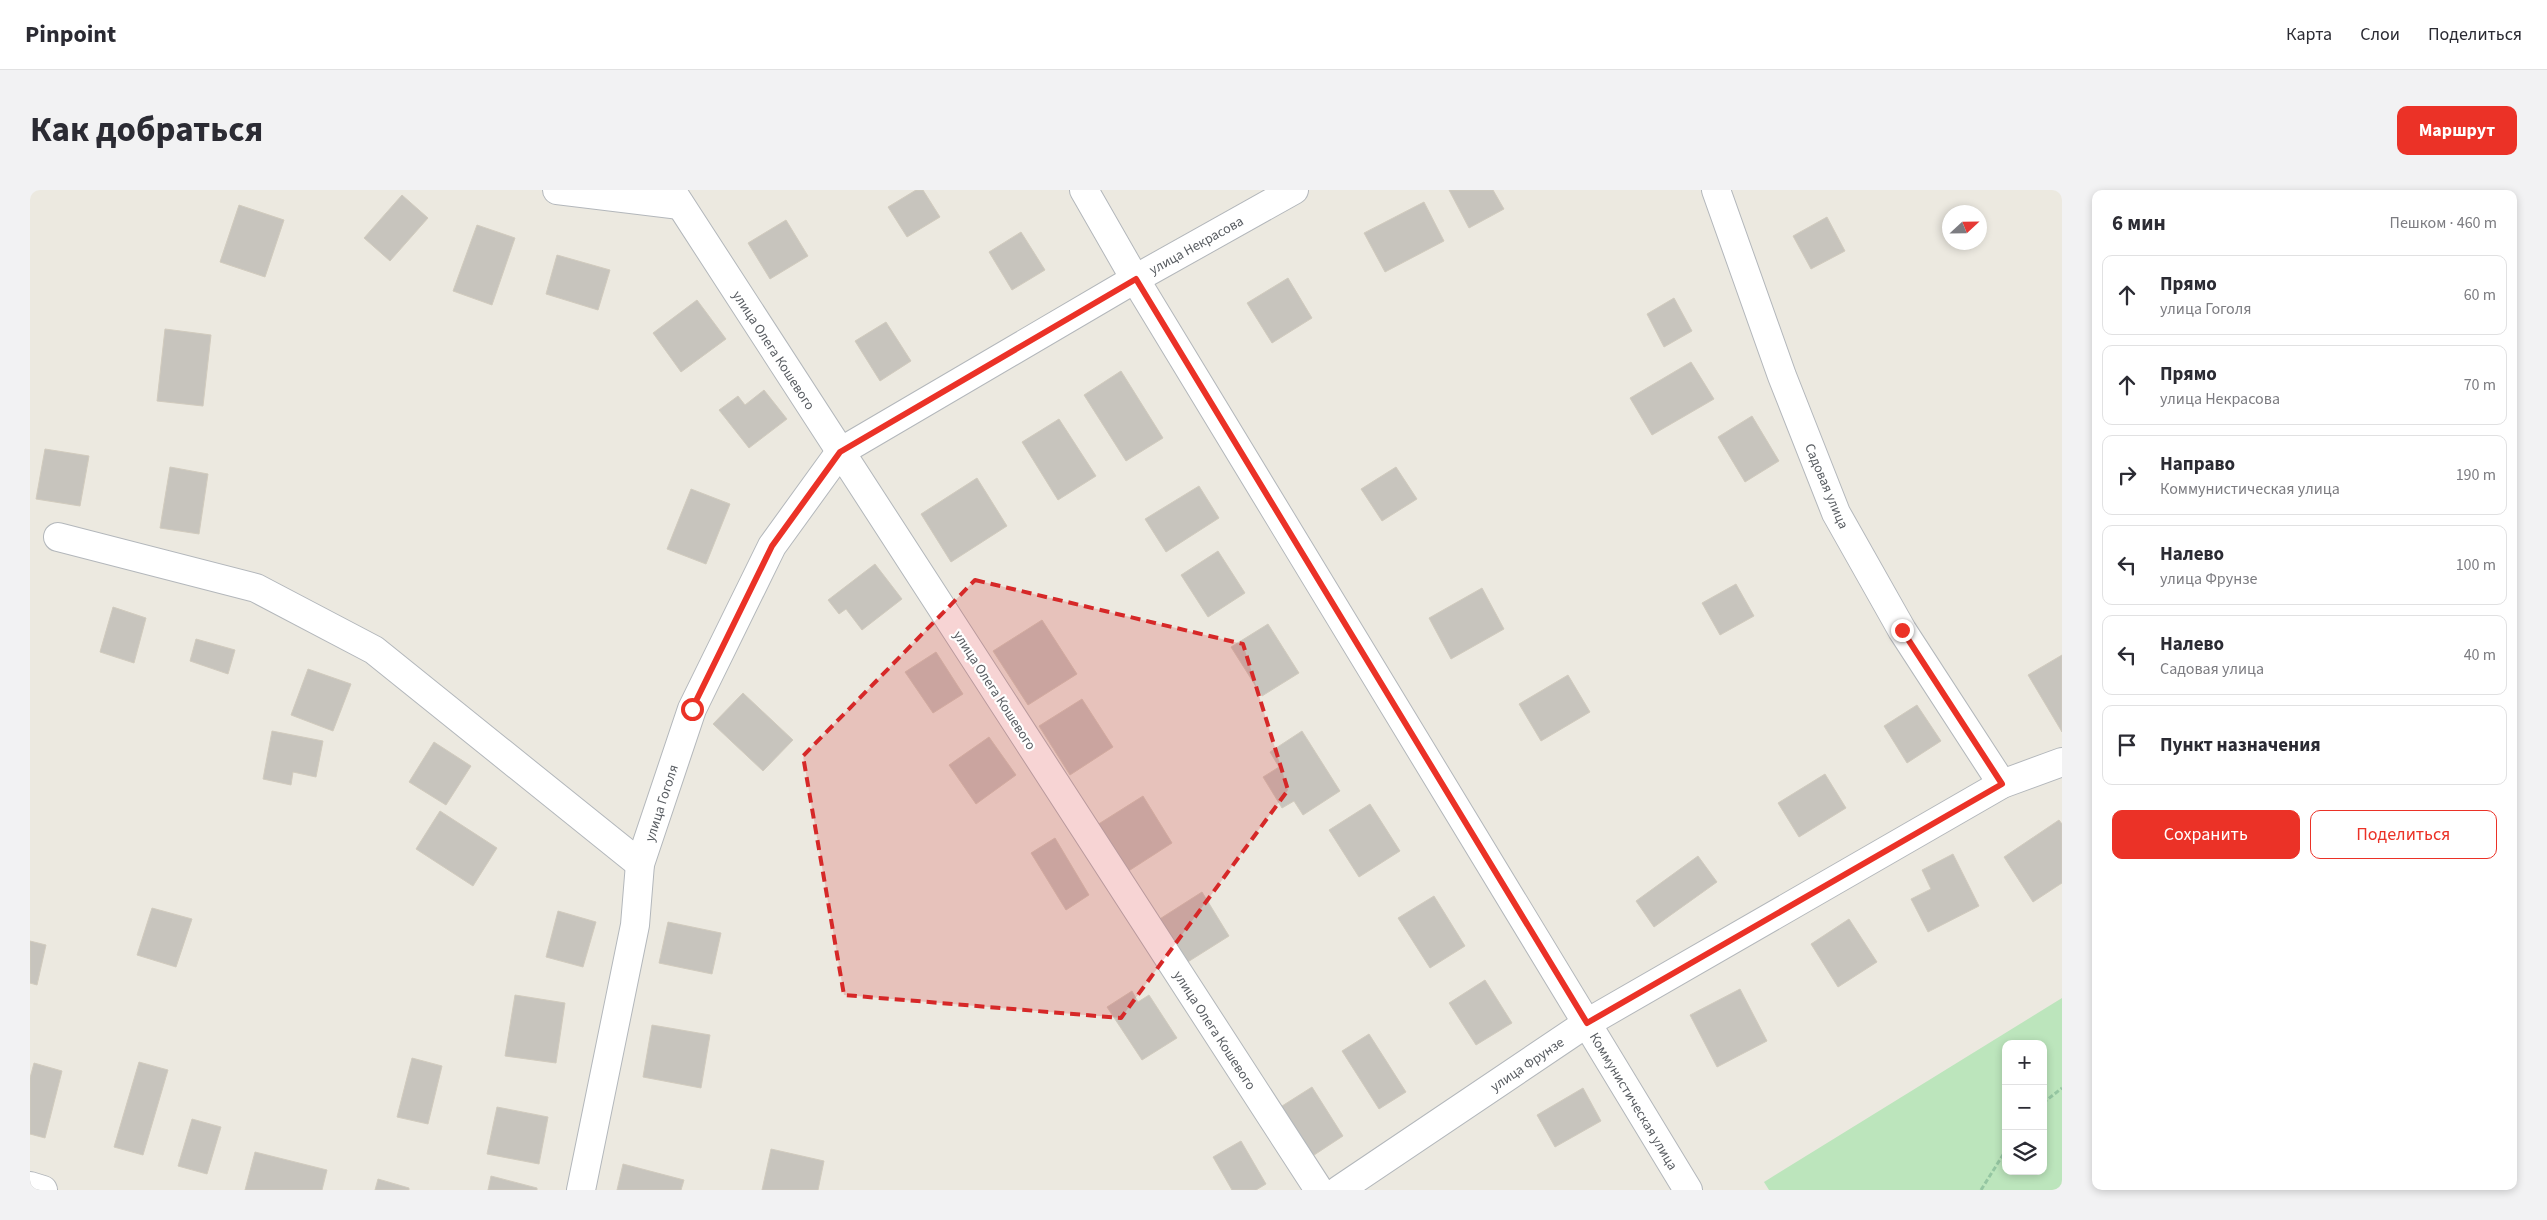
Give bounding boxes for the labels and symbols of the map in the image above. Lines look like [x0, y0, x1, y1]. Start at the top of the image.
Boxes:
north arrow [1942, 205, 1987, 250]
street label: улица Некрасова [1146, 212, 1247, 280]
street label: улица Олега Кошевого [727, 287, 819, 414]
street label: Садовая улица [1799, 441, 1853, 532]
route end [1891, 619, 1914, 642]
street label: улица Олега Кошевого [948, 627, 1040, 754]
route start [681, 698, 704, 721]
street label: улица Гоголя [640, 762, 684, 844]
street label: улица Олега Кошевого [1168, 967, 1260, 1094]
street label: Коммунистическая улица [1584, 1029, 1682, 1174]
street label: улица Фрунзе [1487, 1033, 1569, 1097]

